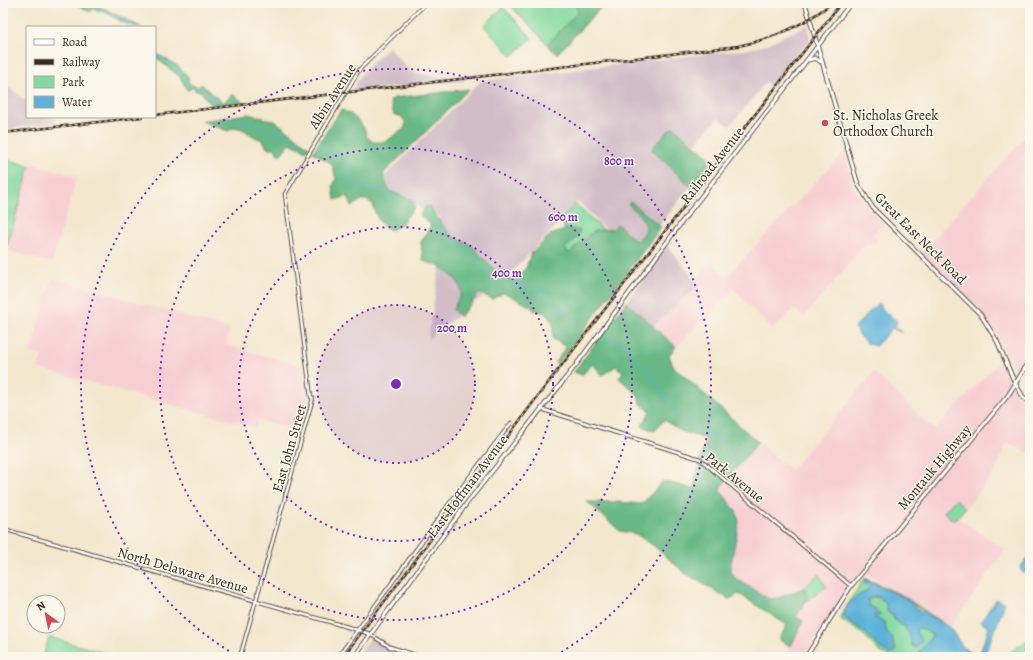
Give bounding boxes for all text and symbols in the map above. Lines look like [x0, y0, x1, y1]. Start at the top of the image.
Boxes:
legend [26, 26, 156, 118]
text: Road [62, 34, 88, 50]
text: Railway [62, 54, 101, 70]
street label: Albin Avenue [304, 60, 361, 134]
text: Park [62, 74, 85, 90]
text: Water [61, 94, 92, 110]
place label: St. Nicholas Greek Orthodox Church [833, 106, 938, 141]
marker: St. Nicholas Greek Orthodox Church [820, 118, 830, 128]
street label: Railroad Avenue [676, 123, 748, 208]
text: 800 m [604, 153, 634, 169]
street label: Great East Neck Road [870, 188, 971, 289]
text: 600 m [548, 209, 578, 225]
text: 400 m [492, 265, 522, 281]
text: 200 m [437, 320, 467, 336]
centre of rings [389, 377, 403, 391]
street label: East John Street [268, 401, 311, 494]
street label: Montauk Highway [893, 420, 976, 514]
street label: East Hoffman Avenue [423, 431, 512, 542]
street label: Park Avenue [701, 448, 768, 507]
street label: North Delaware Avenue [115, 543, 250, 598]
north arrow [26, 594, 66, 634]
text: N [33, 598, 48, 615]

